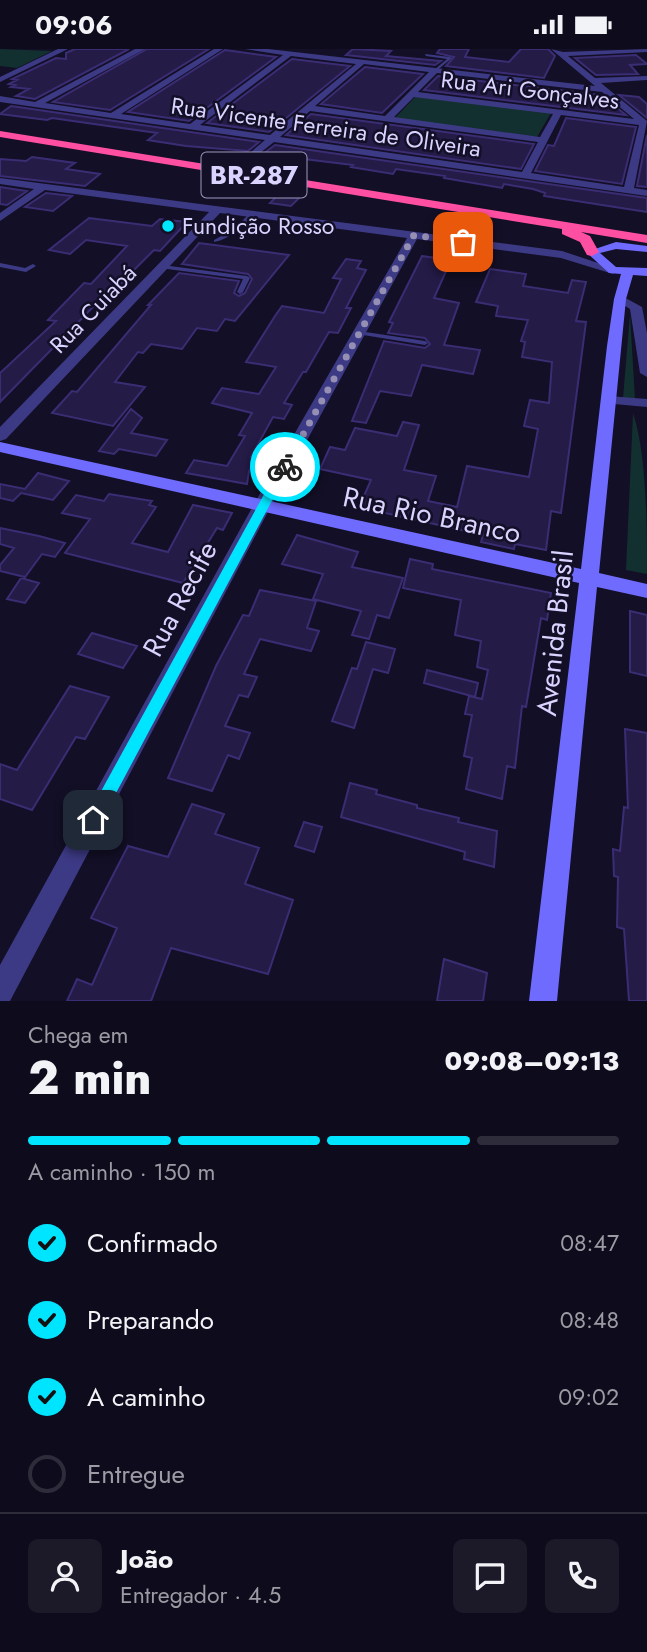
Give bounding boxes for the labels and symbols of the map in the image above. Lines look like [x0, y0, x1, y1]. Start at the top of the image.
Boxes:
street label: Rua Ari Gonçalves [439, 62, 621, 118]
street label: Rua Vicente Ferreira de Oliveira [169, 88, 483, 166]
road number: BR-287 [202, 153, 306, 197]
place label: Fundição Rosso [182, 209, 334, 243]
pin [433, 212, 493, 272]
marker: Fundição Rosso [160, 218, 176, 234]
street label: Rua Cuiabá [42, 257, 144, 361]
courier [250, 432, 320, 502]
street label: Rua Rio Branco [339, 476, 525, 554]
street label: Rua Recife [132, 534, 228, 664]
street label: Avenida Brasil [526, 548, 584, 718]
pin [63, 790, 123, 850]

